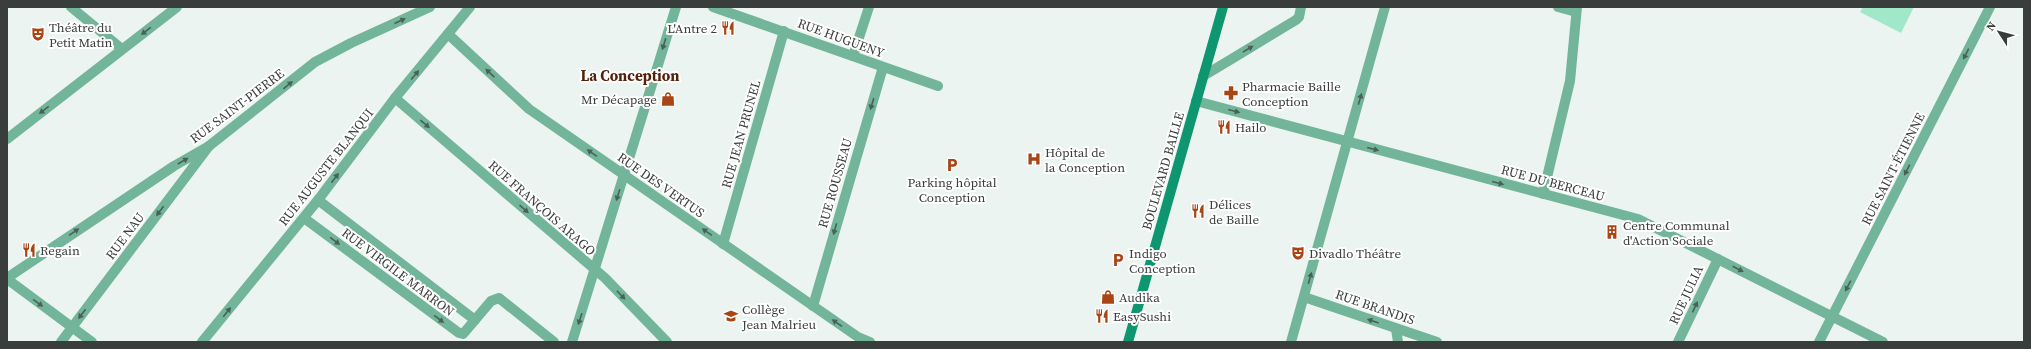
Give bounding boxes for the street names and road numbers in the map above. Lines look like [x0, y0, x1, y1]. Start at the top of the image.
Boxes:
street label: RUE HUGUENY [795, 14, 887, 62]
street label: RUE SAINT-PIERRE [186, 65, 288, 147]
street label: RUE JEAN PRUNEL [717, 78, 765, 190]
street label: RUE AUGUSTE BLANQUI [275, 105, 377, 229]
street label: BOULEVARD BAILLE [1138, 110, 1188, 232]
street label: RUE SAINT-ÉTIENNE [1857, 110, 1929, 228]
street label: RUE ROUSSEAU [814, 136, 856, 230]
street label: RUE DES VERTUS [614, 149, 708, 222]
street label: RUE FRANÇOIS ARAGO [485, 157, 599, 259]
street label: RUE DU BERCEAU [1499, 161, 1607, 205]
street label: RUE NAU [102, 209, 148, 263]
street label: RUE VIRGILE MARRON [338, 224, 458, 320]
street label: RUE JULIA [1665, 262, 1707, 327]
street label: RUE BRANDIS [1333, 285, 1417, 329]

